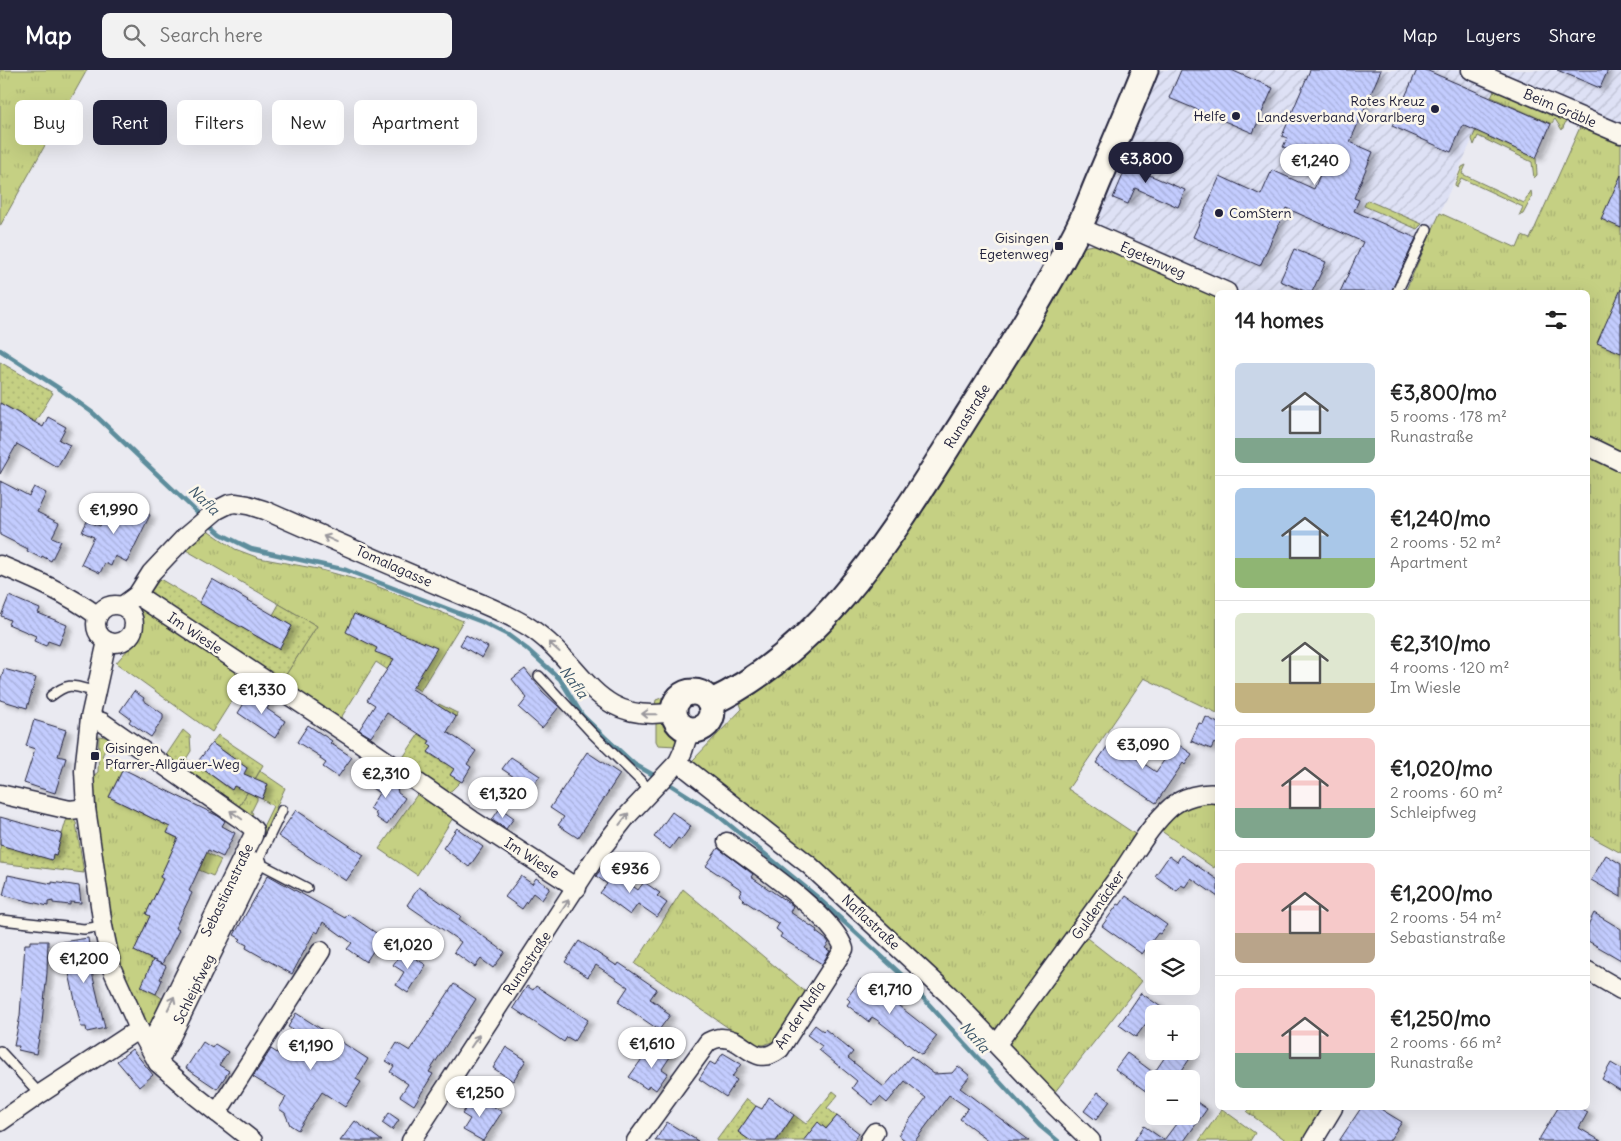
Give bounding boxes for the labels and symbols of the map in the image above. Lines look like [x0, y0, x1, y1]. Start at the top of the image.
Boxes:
street label: Beim Gräble [1521, 85, 1599, 131]
place label: Rotes Kreuz Landesverband Vorarlberg [1257, 92, 1425, 126]
marker: Rotes Kreuz Landesverband Vorarlberg [1429, 103, 1441, 115]
place label: Helfe [1194, 107, 1226, 125]
marker: Helfe [1230, 110, 1242, 122]
pin: €3,800 [1105, 142, 1187, 184]
pin: €1,240 [1274, 144, 1356, 186]
place label: ComStern [1229, 204, 1292, 222]
marker: ComStern [1213, 207, 1225, 219]
place label: Gisingen Egetenweg [979, 229, 1049, 263]
street label: Egetenweg [1117, 238, 1189, 282]
marker: Gisingen Egetenweg [1053, 240, 1065, 252]
street label: Runastraße [940, 380, 994, 452]
water label: Nafla [184, 481, 225, 520]
pin: €1,990 [73, 492, 155, 535]
one-way arrow [323, 533, 338, 543]
street label: Tomalagasse [353, 541, 435, 591]
street label: Im Wiesle [164, 608, 226, 658]
one-way arrow [548, 641, 561, 653]
water label: Nafla [556, 662, 593, 703]
pin: €1,330 [221, 672, 303, 715]
one-way arrow [641, 709, 658, 719]
pin: €3,090 [1102, 728, 1184, 770]
place label: Gisingen Pfarrer-Allgäuer-Weg [105, 739, 240, 773]
marker: Gisingen Pfarrer-Allgäuer-Weg [89, 750, 101, 762]
pin: €2,310 [345, 756, 427, 799]
pin: €1,320 [462, 776, 544, 819]
one-way arrow [229, 810, 243, 820]
one-way arrow [619, 813, 630, 826]
street label: Im Wiesle [501, 834, 563, 882]
street label: Sebastianstraße [197, 841, 257, 939]
pin: €936 [600, 852, 660, 894]
street label: Guldenäcker [1068, 867, 1129, 943]
street label: Naflastraße [838, 890, 904, 954]
one-way arrow [560, 899, 570, 913]
pin: €1,020 [367, 928, 449, 970]
street label: Runastraße [499, 928, 555, 998]
pin: €1,200 [43, 942, 125, 984]
street label: Schleipfweg [169, 951, 219, 1027]
pin: €1,710 [849, 972, 931, 1015]
street label: An der Nafla [771, 977, 829, 1053]
one-way arrow [167, 996, 176, 1011]
water label: Nafla [956, 1017, 995, 1058]
pin: €1,610 [611, 1026, 693, 1069]
pin: €1,190 [270, 1028, 352, 1071]
one-way arrow [470, 1034, 480, 1048]
pin: €1,250 [439, 1076, 521, 1118]

